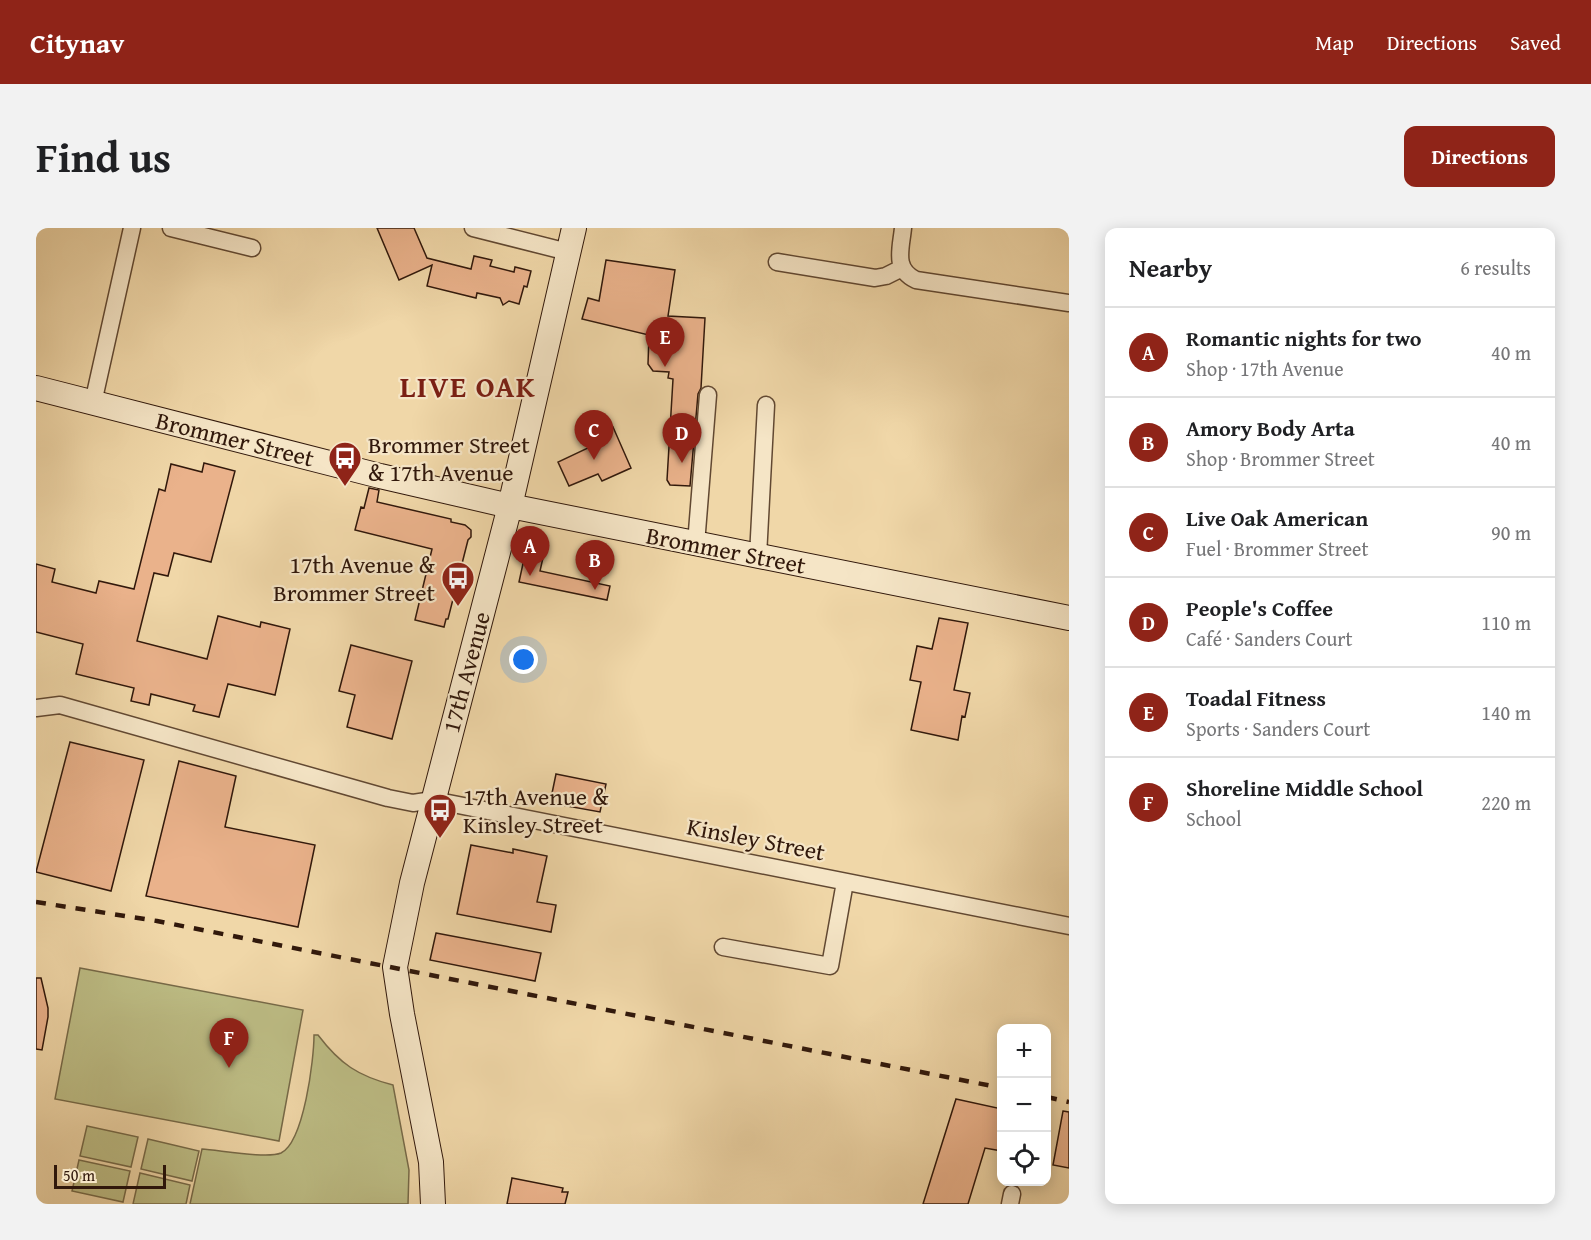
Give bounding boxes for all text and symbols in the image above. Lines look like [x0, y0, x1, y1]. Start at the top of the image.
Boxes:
text: Citynav [30, 22, 124, 63]
text: Map [1315, 27, 1354, 58]
text: Directions [1387, 27, 1477, 58]
text: Saved [1510, 27, 1561, 58]
text: Find us [36, 126, 171, 187]
button: Directions [1404, 126, 1555, 187]
text: Nearby [1129, 248, 1212, 287]
text: 6 results [1460, 253, 1531, 282]
pin: E [646, 318, 684, 367]
text: Romantic nights for two [1186, 322, 1422, 354]
text: A [1142, 338, 1155, 367]
text: 40 m [1491, 338, 1531, 367]
text: Shop · 17th Avenue [1186, 354, 1344, 383]
district label: LIVE OAK [400, 364, 536, 408]
street label: Brommer Street [152, 402, 318, 476]
pin: C [574, 410, 614, 460]
text: Amory Body Arta [1186, 412, 1355, 444]
pin: D [662, 414, 702, 463]
place label: Brommer Street & 17th Avenue [368, 427, 530, 490]
text: B [1142, 428, 1155, 457]
text: 40 m [1491, 428, 1531, 457]
bus stop icon: Brommer Street & 17th Avenue [327, 440, 363, 487]
text: Shop · Brommer Street [1186, 444, 1375, 473]
text: Live Oak American [1186, 502, 1368, 534]
street label: Brommer Street [643, 517, 809, 583]
text: C [1143, 518, 1154, 547]
text: 90 m [1491, 518, 1531, 547]
pin: A [510, 526, 550, 576]
text: Fuel · Brommer Street [1186, 534, 1369, 563]
pin: B [576, 540, 614, 590]
place label: 17th Avenue & Brommer Street [273, 547, 436, 610]
bus stop icon: 17th Avenue & Brommer Street [440, 560, 476, 607]
text: People's Coffee [1186, 592, 1333, 624]
street label: 17th Avenue [433, 608, 499, 736]
text: D [1142, 608, 1155, 637]
text: 110 m [1481, 608, 1531, 637]
text: Café · Sanders Court [1186, 624, 1353, 653]
your location [509, 645, 538, 674]
text: Toadal Fitness [1186, 682, 1326, 714]
text: E [1143, 698, 1154, 727]
text: 140 m [1481, 698, 1531, 727]
text: Sports · Sanders Court [1186, 714, 1370, 743]
text: Shoreline Middle School [1186, 772, 1423, 804]
place label: 17th Avenue & Kinsley Street [463, 779, 609, 842]
text: F [1143, 788, 1154, 817]
text: 220 m [1481, 788, 1531, 817]
bus stop icon: 17th Avenue & Kinsley Street [422, 792, 458, 839]
text: School [1186, 804, 1242, 833]
street label: Kinsley Street [684, 808, 829, 870]
pin: F [210, 1018, 248, 1068]
map controls [997, 1024, 1051, 1186]
button: + [997, 1024, 1051, 1078]
button: − [997, 1078, 1051, 1132]
button: locate [997, 1132, 1051, 1186]
scale bar [54, 1162, 166, 1190]
text: 50 m [63, 1163, 95, 1187]

